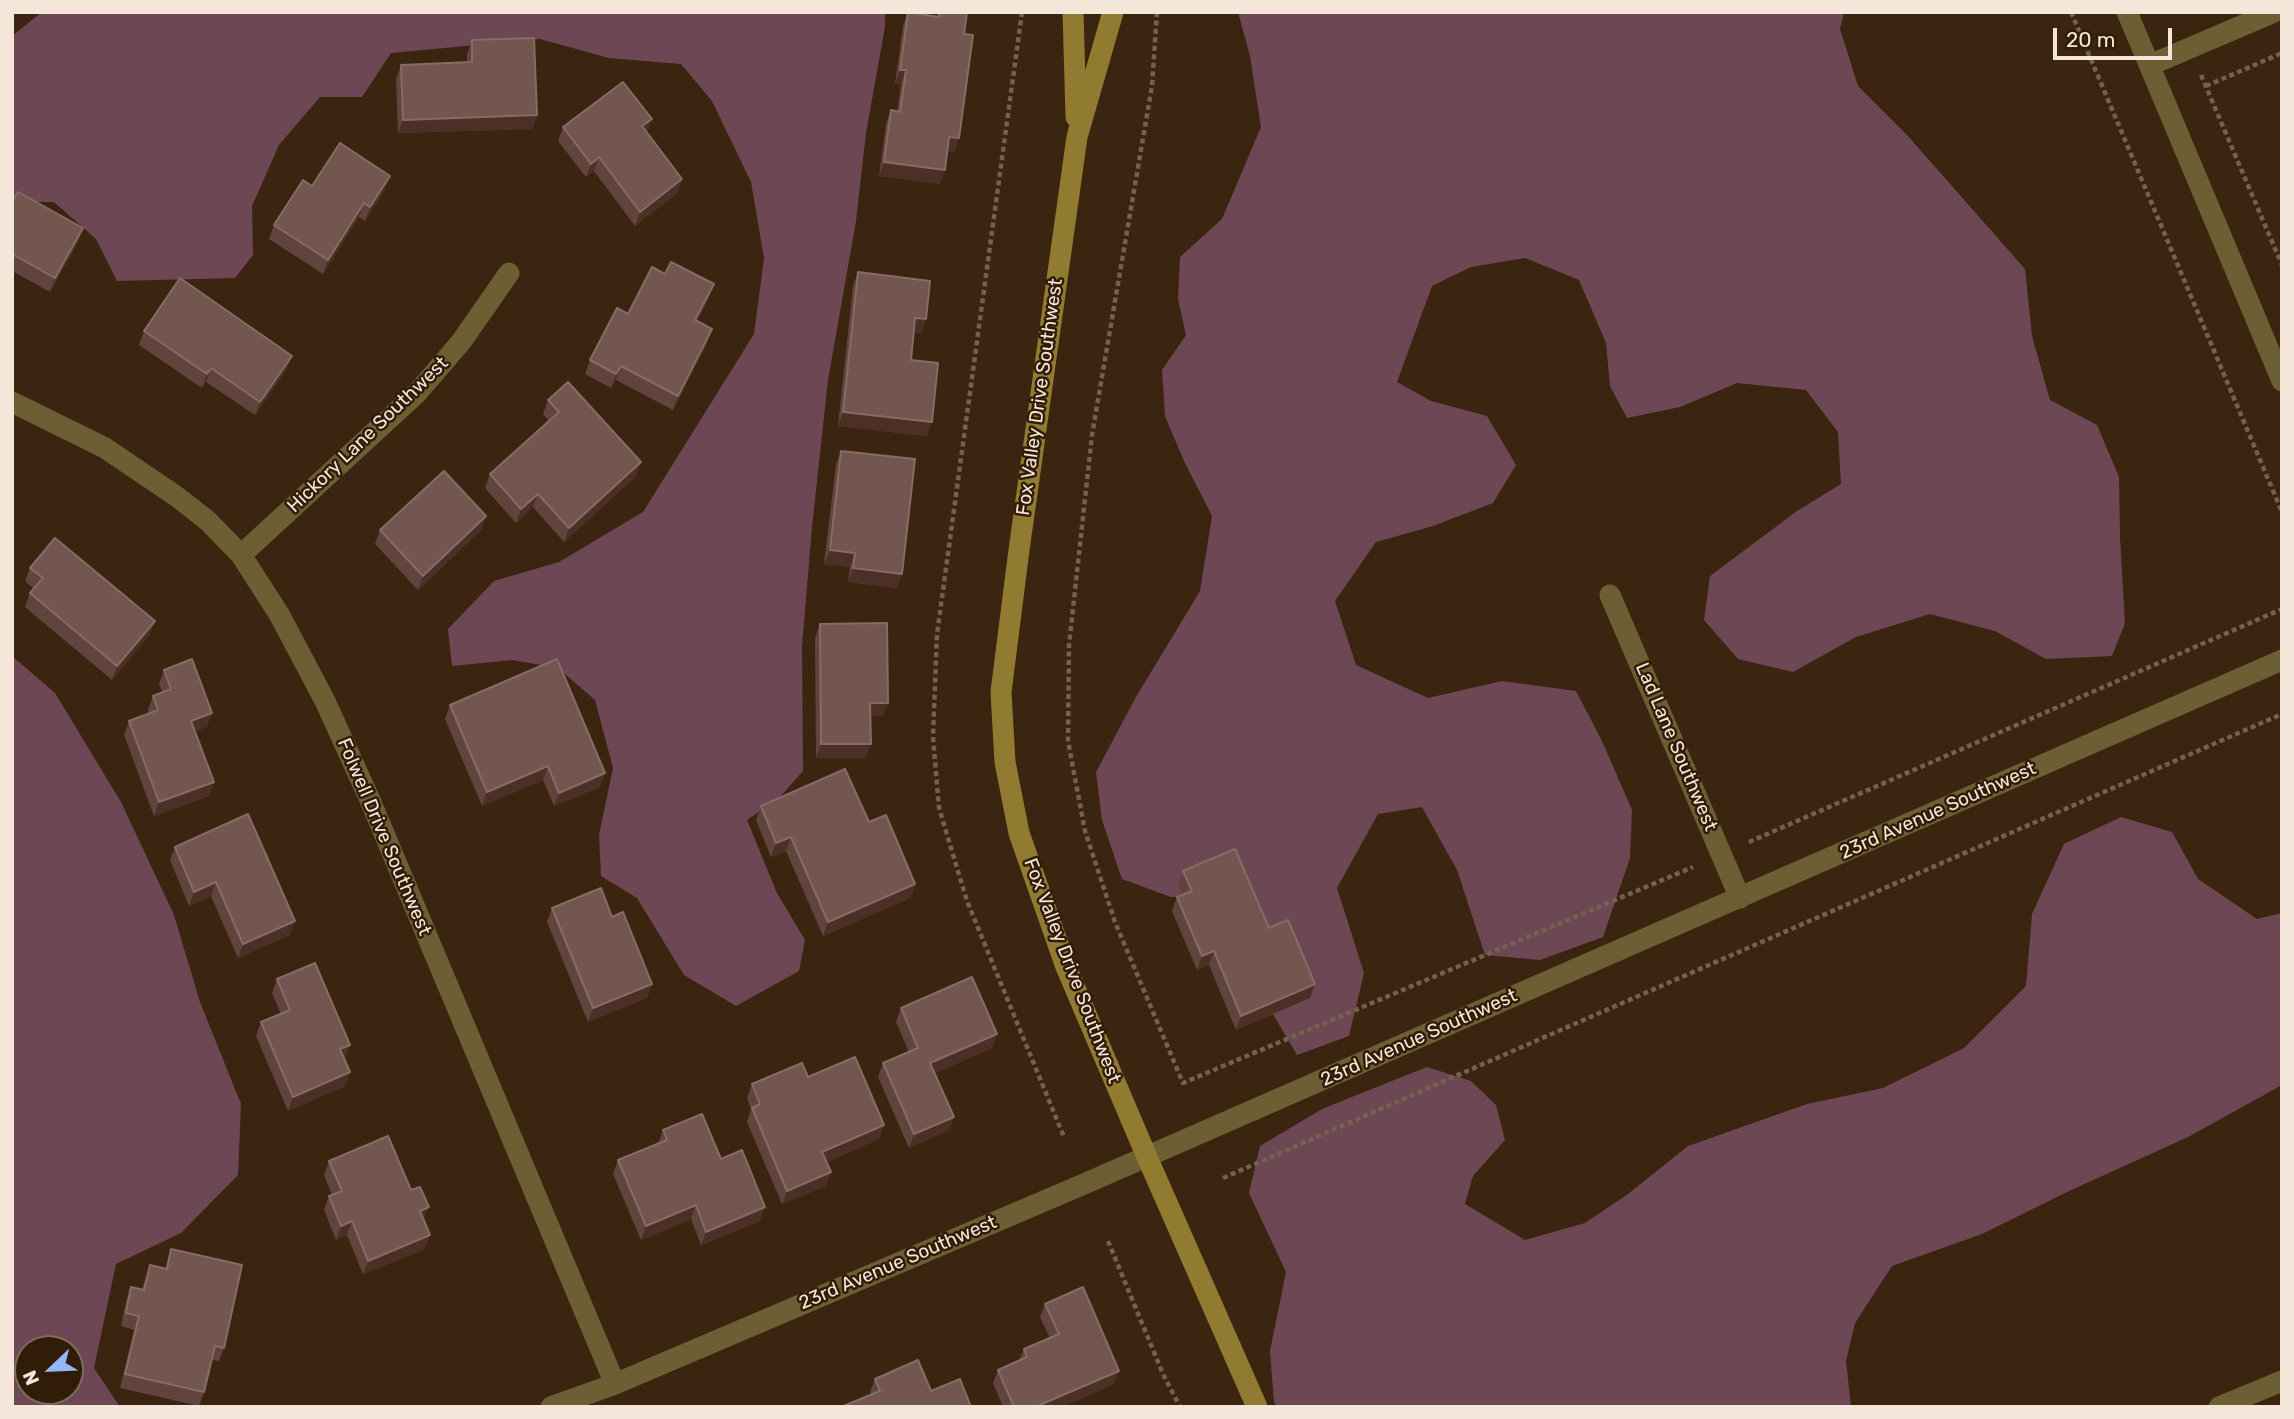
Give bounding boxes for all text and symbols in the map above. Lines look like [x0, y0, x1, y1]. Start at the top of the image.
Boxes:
scale bar [2056, 14, 2175, 58]
text: 20 m [2066, 27, 2115, 52]
street label: Fox Valley Drive Southwest [1012, 277, 1068, 517]
street label: Hickory Lane Southwest [283, 352, 453, 518]
street label: Lad Lane Southwest [1630, 659, 1722, 835]
street label: Folwell Drive Southwest [332, 735, 436, 939]
street label: 23rd Avenue Southwest [1836, 757, 2040, 865]
street label: Fox Valley Drive Southwest [1019, 855, 1125, 1087]
street label: 23rd Avenue Southwest [1317, 984, 1521, 1092]
street label: 23rd Avenue Southwest [796, 1211, 1000, 1315]
north arrow [14, 1335, 84, 1405]
text: N [18, 1367, 44, 1388]

